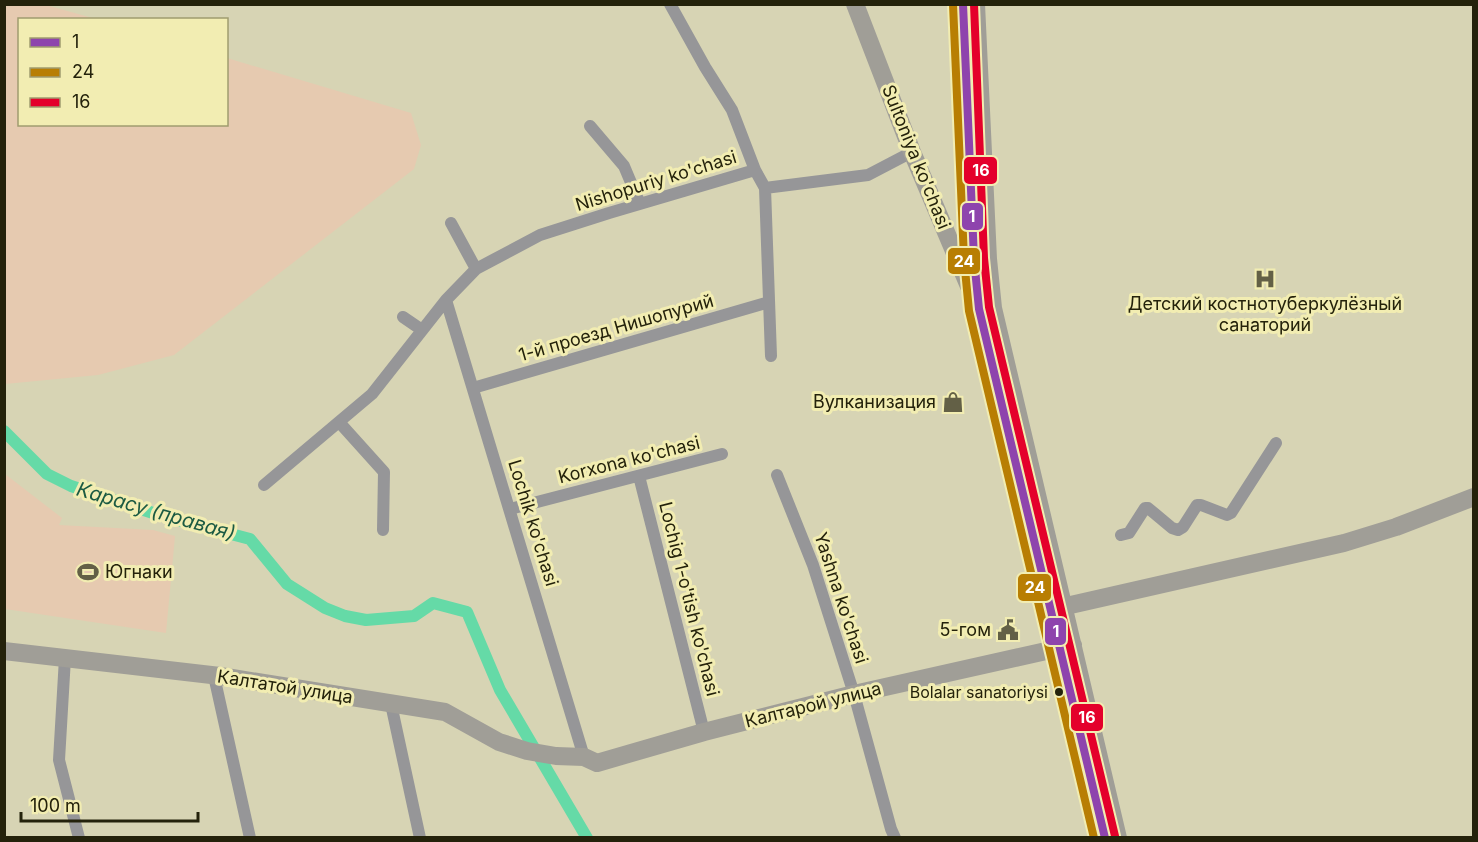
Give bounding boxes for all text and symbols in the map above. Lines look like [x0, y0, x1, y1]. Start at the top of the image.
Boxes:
legend [18, 18, 228, 126]
text: 1 [72, 31, 79, 52]
text: 24 [72, 61, 94, 82]
street label: Sultoniya ko'chasi [878, 82, 955, 232]
text: 16 [72, 91, 90, 112]
street label: Nishopuriy ko'chasi [573, 146, 739, 215]
line badge: 16 [963, 156, 998, 185]
text: 16 [972, 160, 990, 180]
line badge: 1 [961, 202, 984, 231]
text: 1 [969, 206, 975, 226]
line badge: 24 [947, 247, 981, 275]
text: 24 [954, 251, 975, 271]
hospital icon: Детский костнотуберкулёзный санаторий [1253, 267, 1277, 291]
street label: 1-й проезд Нишопурий [516, 290, 716, 365]
place label: Детский костнотуберкулёзный санаторий [1128, 293, 1402, 335]
shop icon: Вулканизация [941, 390, 965, 414]
place label: Вулканизация [813, 391, 936, 412]
street label: Korxona ko'chasi [556, 432, 702, 487]
street label: Lochik ko'chasi [504, 457, 563, 589]
water label: Карасу (правая) [74, 477, 238, 545]
street label: Lochig 1-o'tish ko'chasi [655, 500, 724, 698]
street label: Yashna ko'chasi [810, 529, 873, 666]
sports icon: Югнаки [76, 560, 100, 584]
place label: Югнаки [105, 561, 173, 582]
line badge: 24 [1017, 573, 1052, 602]
text: 24 [1025, 577, 1046, 597]
line badge: 1 [1044, 617, 1067, 646]
public building icon: 5-гом [996, 618, 1020, 642]
place label: 5-гом [940, 619, 991, 640]
text: 1 [1053, 621, 1059, 641]
street label: Калтатой улица [216, 665, 354, 708]
street label: Калтарой улица [743, 677, 883, 732]
place label: Bolalar sanatoriysi [910, 682, 1048, 702]
marker: Bolalar sanatoriysi [1053, 686, 1065, 698]
line badge: 16 [1070, 703, 1104, 732]
text: 16 [1078, 707, 1096, 727]
scale bar [21, 785, 198, 823]
text: 100 m [30, 795, 81, 816]

